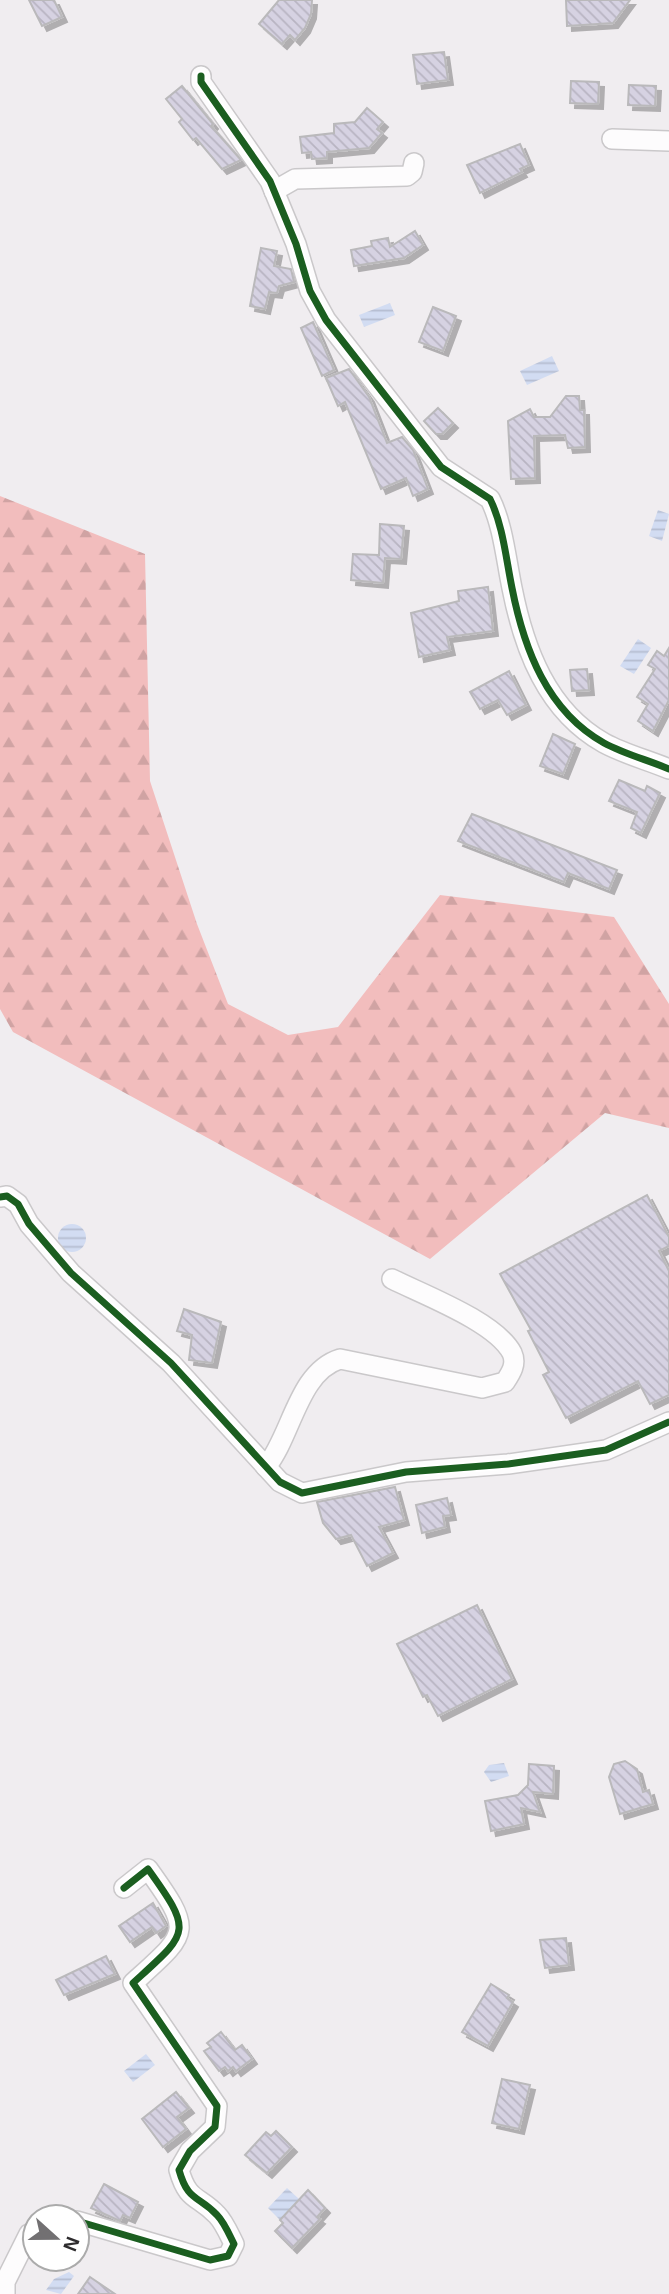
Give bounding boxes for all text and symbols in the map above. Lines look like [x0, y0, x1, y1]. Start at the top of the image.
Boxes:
north arrow [21, 2203, 91, 2273]
text: N [59, 2234, 84, 2254]

